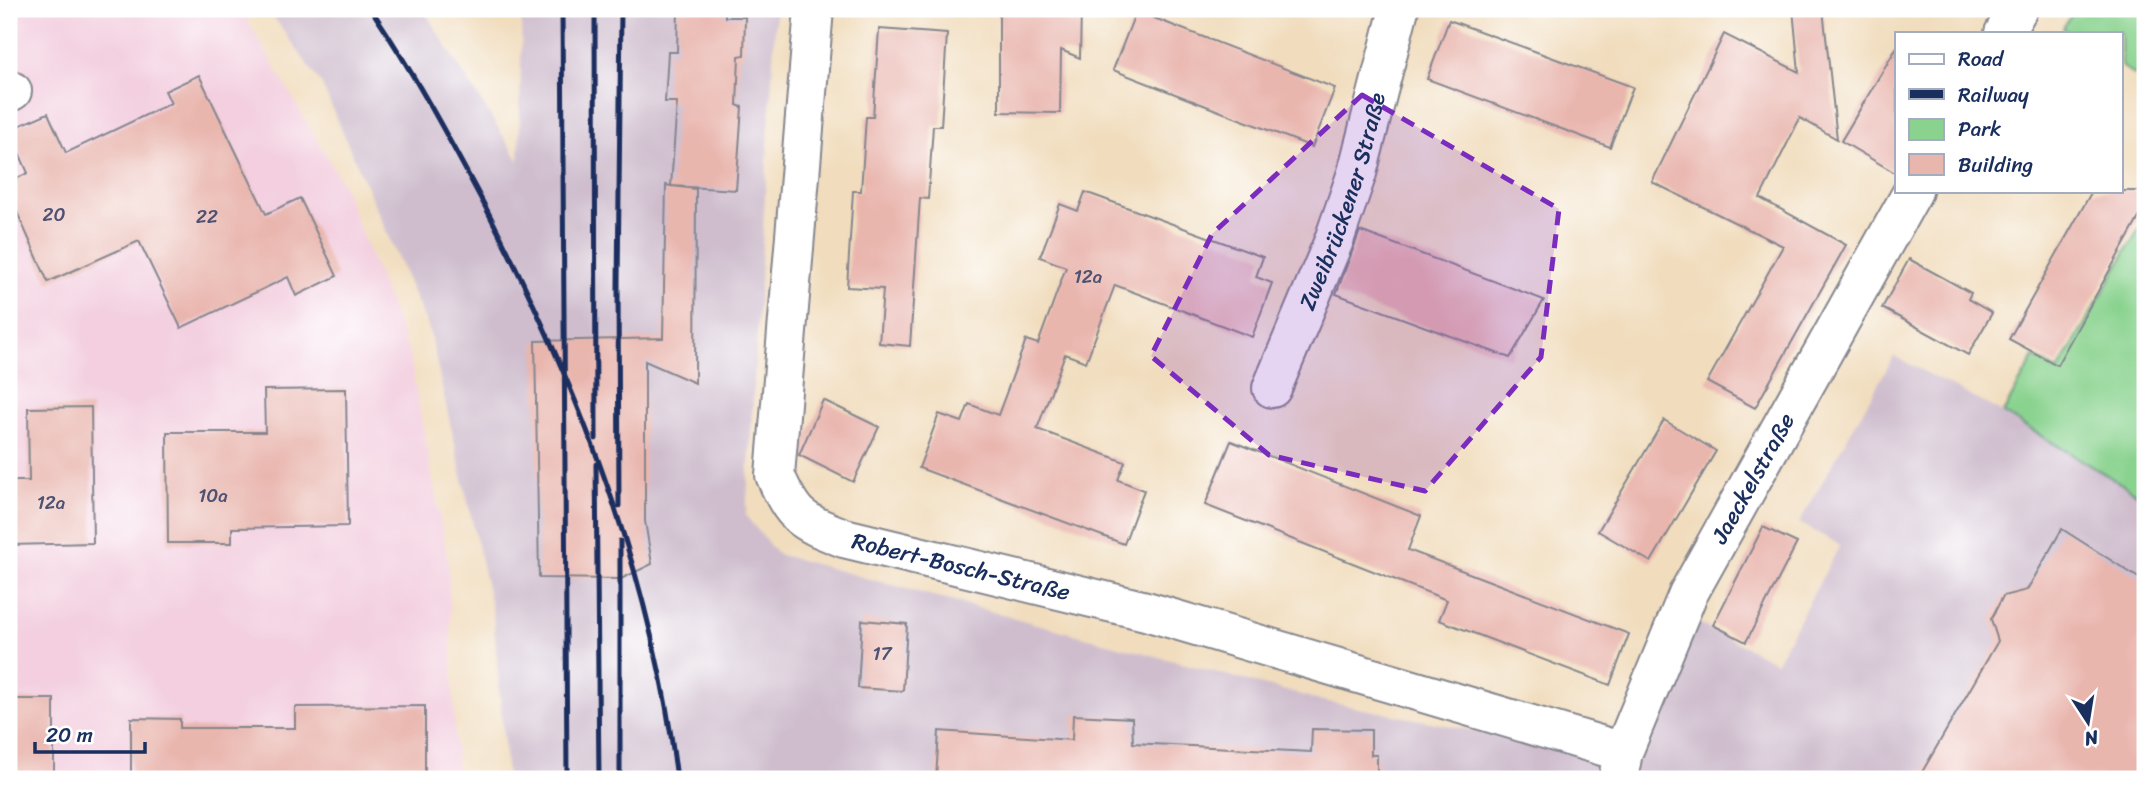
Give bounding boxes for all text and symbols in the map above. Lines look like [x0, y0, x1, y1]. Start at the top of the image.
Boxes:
legend [1895, 32, 2122, 192]
text: Road [1958, 40, 2005, 78]
text: Railway [1958, 76, 2029, 114]
street label: Zweibrückener Straße [1287, 88, 1397, 317]
text: Park [1958, 110, 2001, 148]
text: Building [1958, 146, 2034, 184]
house number: 20 [43, 198, 65, 231]
house number: 22 [196, 200, 218, 233]
house number: 12a [1074, 260, 1103, 293]
street label: Jaeckelstraße [1699, 405, 1806, 552]
house number: 10a [198, 479, 228, 512]
house number: 12a [37, 486, 66, 519]
street label: Robert-Bosch-Straße [848, 520, 1075, 613]
house number: 17 [872, 637, 893, 670]
north arrow [2052, 686, 2122, 756]
scale bar [35, 711, 145, 755]
text: 20 m [46, 716, 93, 754]
text: N [2081, 720, 2102, 756]

